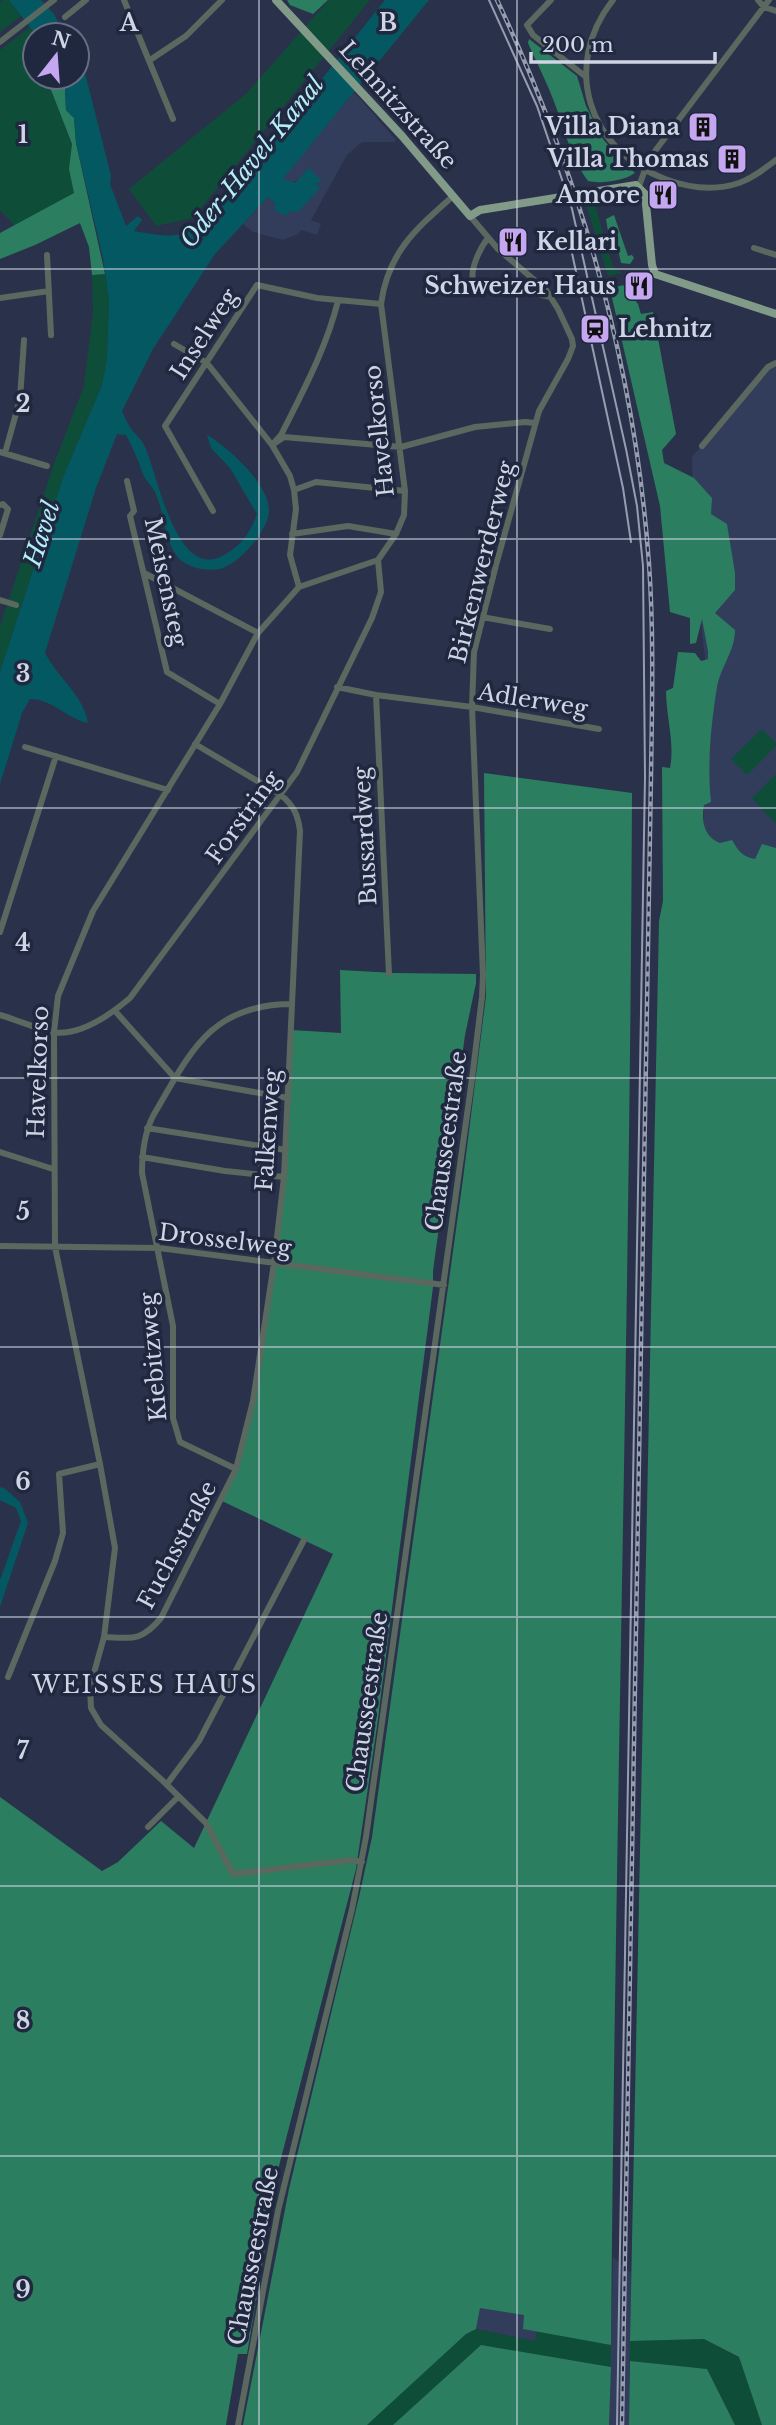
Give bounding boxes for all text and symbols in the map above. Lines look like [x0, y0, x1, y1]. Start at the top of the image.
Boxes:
text: A [119, 9, 140, 37]
text: B [379, 9, 397, 37]
north arrow [21, 21, 91, 91]
scale bar [531, 21, 715, 65]
text: N [49, 27, 73, 54]
text: 200 m [542, 32, 614, 58]
street label: Lehnitzstraße [333, 35, 463, 175]
water label: Oder-Havel-Kanal [174, 70, 330, 253]
building icon: Villa Diana [686, 110, 720, 144]
place label: Villa Diana [544, 113, 680, 141]
text: 1 [18, 121, 28, 149]
building icon: Villa Thomas [715, 142, 749, 176]
place label: Villa Thomas [547, 145, 709, 173]
restaurant icon: Amore [646, 178, 680, 212]
place label: Amore [555, 181, 640, 209]
restaurant icon: Kellari [496, 225, 530, 259]
place label: Kellari [536, 228, 617, 256]
restaurant icon: Schweizer Haus [622, 269, 656, 303]
place label: Schweizer Haus [424, 272, 616, 300]
street label: Inselweg [164, 283, 244, 385]
station icon: Lehnitz [578, 312, 612, 346]
place label: Lehnitz [618, 315, 712, 343]
street label: Havelkorso [358, 364, 400, 498]
text: 2 [16, 390, 30, 418]
street label: Birkenwerderweg [443, 458, 521, 666]
water label: Havel [17, 497, 66, 571]
street label: Meisensteg [139, 515, 193, 649]
text: 3 [16, 660, 30, 688]
street label: Adlerweg [475, 677, 590, 723]
street label: Forstring [200, 765, 286, 869]
street label: Bussardweg [347, 766, 383, 906]
text: 4 [15, 929, 31, 957]
street label: Havelkorso [22, 1005, 54, 1139]
street label: Chausseestraße [420, 1049, 472, 1233]
street label: Falkenweg [250, 1068, 286, 1192]
text: 5 [16, 1198, 30, 1226]
street label: Drosselweg [157, 1218, 293, 1262]
street label: Kiebitzweg [133, 1291, 173, 1423]
text: 6 [15, 1468, 31, 1496]
street label: Fuchsstraße [132, 1476, 222, 1614]
street label: Chausseestraße [341, 1610, 393, 1794]
district label: WEISSES HAUS [31, 1670, 258, 1699]
text: 7 [17, 1737, 30, 1765]
text: 8 [16, 2007, 30, 2035]
street label: Chausseestraße [222, 2164, 284, 2348]
text: 9 [15, 2276, 31, 2304]

